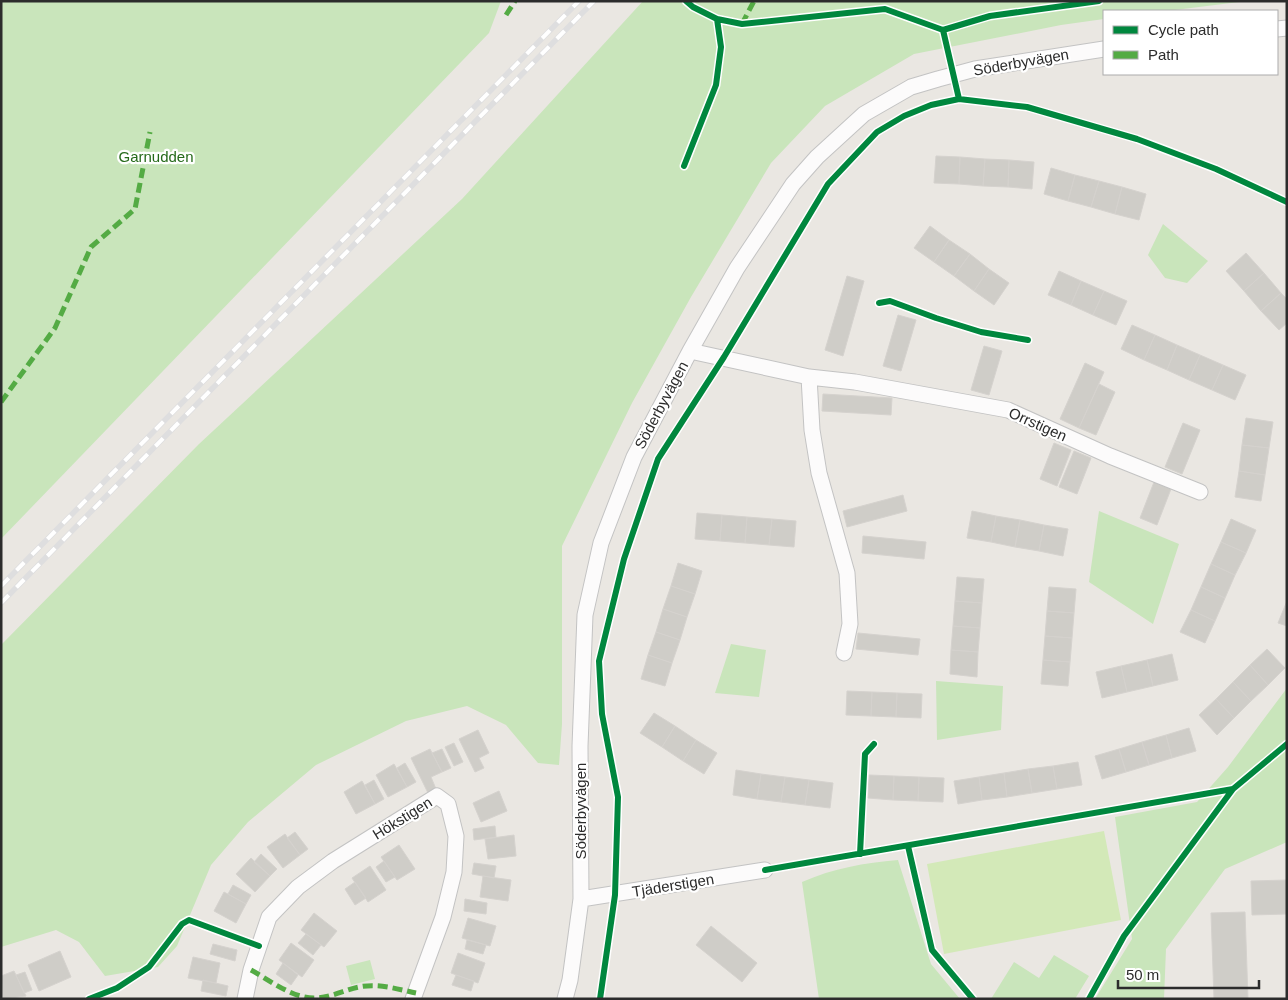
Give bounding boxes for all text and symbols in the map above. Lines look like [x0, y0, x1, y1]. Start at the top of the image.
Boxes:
legend [1103, 10, 1278, 75]
text: Cycle path [1148, 21, 1219, 38]
street label: Söderbyvägen [972, 45, 1070, 79]
text: Path [1148, 46, 1179, 63]
park label: Garnudden [118, 148, 194, 165]
street label: Söderbyvägen [631, 358, 691, 452]
street label: Orrstigen [1006, 404, 1070, 444]
street label: Söderbyvägen [572, 763, 589, 859]
street label: Hökstigen [369, 793, 435, 843]
street label: Tjäderstigen [631, 870, 715, 900]
scale bar [1118, 958, 1259, 990]
text: 50 m [1126, 966, 1159, 983]

